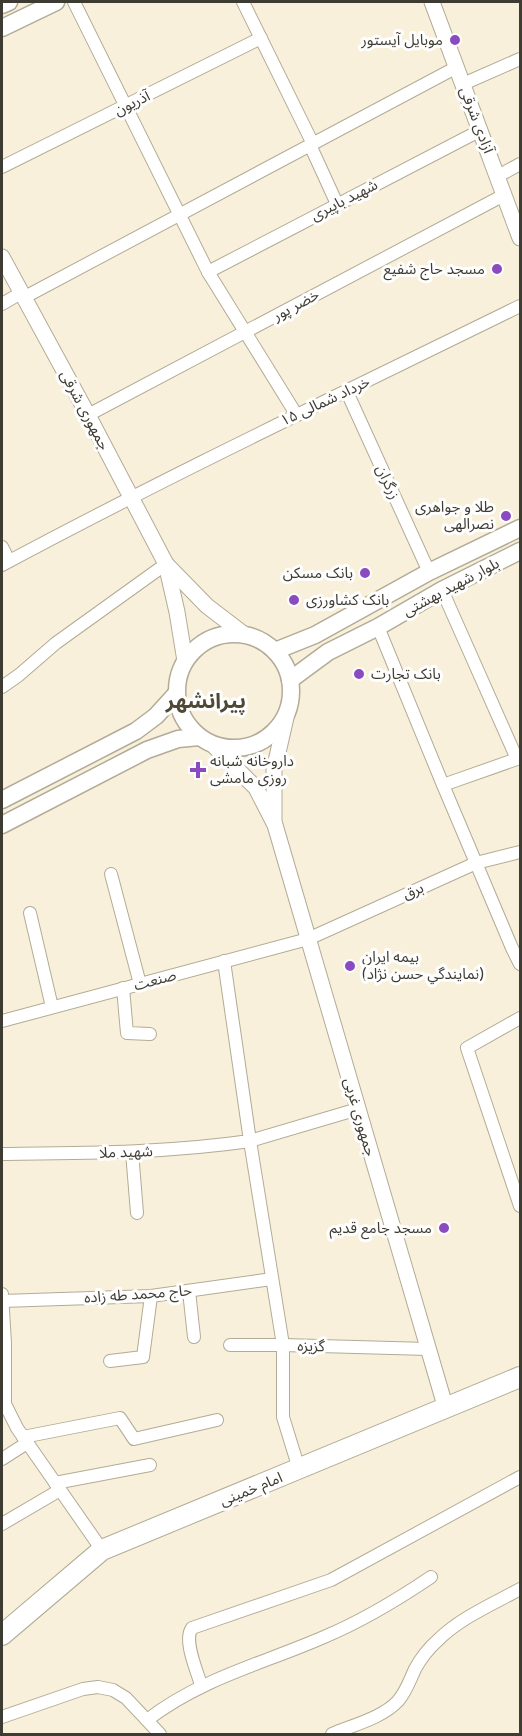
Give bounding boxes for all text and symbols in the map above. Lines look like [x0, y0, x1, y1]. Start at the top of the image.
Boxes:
place label: موبایل آیستور [360, 31, 443, 49]
marker: موبایل آیستور [448, 33, 462, 47]
street label: آزادی شرقی [456, 84, 498, 156]
street label: آذریون [111, 86, 153, 119]
street label: شهید باپیری [308, 175, 381, 226]
place label: مسجد حاج شفیع [384, 260, 485, 281]
marker: مسجد حاج شفیع [490, 262, 504, 276]
street label: خضر پور [269, 285, 323, 326]
street label: جمهوری شرقی [56, 367, 114, 453]
street label: ۱۵ خرداد شمالی [277, 372, 373, 430]
street label: زرگران [372, 462, 404, 502]
place label: طلا و جواهری نصرالهی [415, 498, 494, 533]
marker: طلا و جواهری نصرالهی [499, 509, 513, 523]
street label: بلوار شهید بهشتی [400, 554, 502, 620]
place label: بانک مسکن [283, 564, 353, 582]
marker: بانک مسکن [358, 566, 372, 580]
place label: بانک کشاورزی [306, 591, 389, 609]
marker: بانک کشاورزی [287, 593, 301, 607]
place label: بانک تجارت [371, 665, 441, 683]
marker: بانک تجارت [352, 667, 366, 681]
district label: پیرانشهر [165, 689, 246, 715]
place label: داروخانه شبانه روزی مامشی [210, 752, 294, 787]
marker: داروخانه شبانه روزی مامشی [191, 763, 205, 777]
street label: برق [400, 878, 426, 904]
place label: بيمه ايران (نمايندگي حسن نژاد) [362, 948, 484, 985]
marker: بيمه ايران (نمايندگي حسن نژاد) [343, 959, 357, 973]
street label: صنعت [132, 966, 178, 994]
street label: جمهوری غربی [340, 1076, 380, 1159]
street label: شهید ملا [99, 1142, 153, 1162]
place label: مسجد جامع قدیم [329, 1219, 432, 1240]
marker: مسجد جامع قدیم [437, 1221, 451, 1235]
street label: حاج محمد طه زاده [84, 1281, 193, 1310]
street label: گزیزه [297, 1337, 326, 1355]
street label: امام خمینی [217, 1468, 286, 1512]

